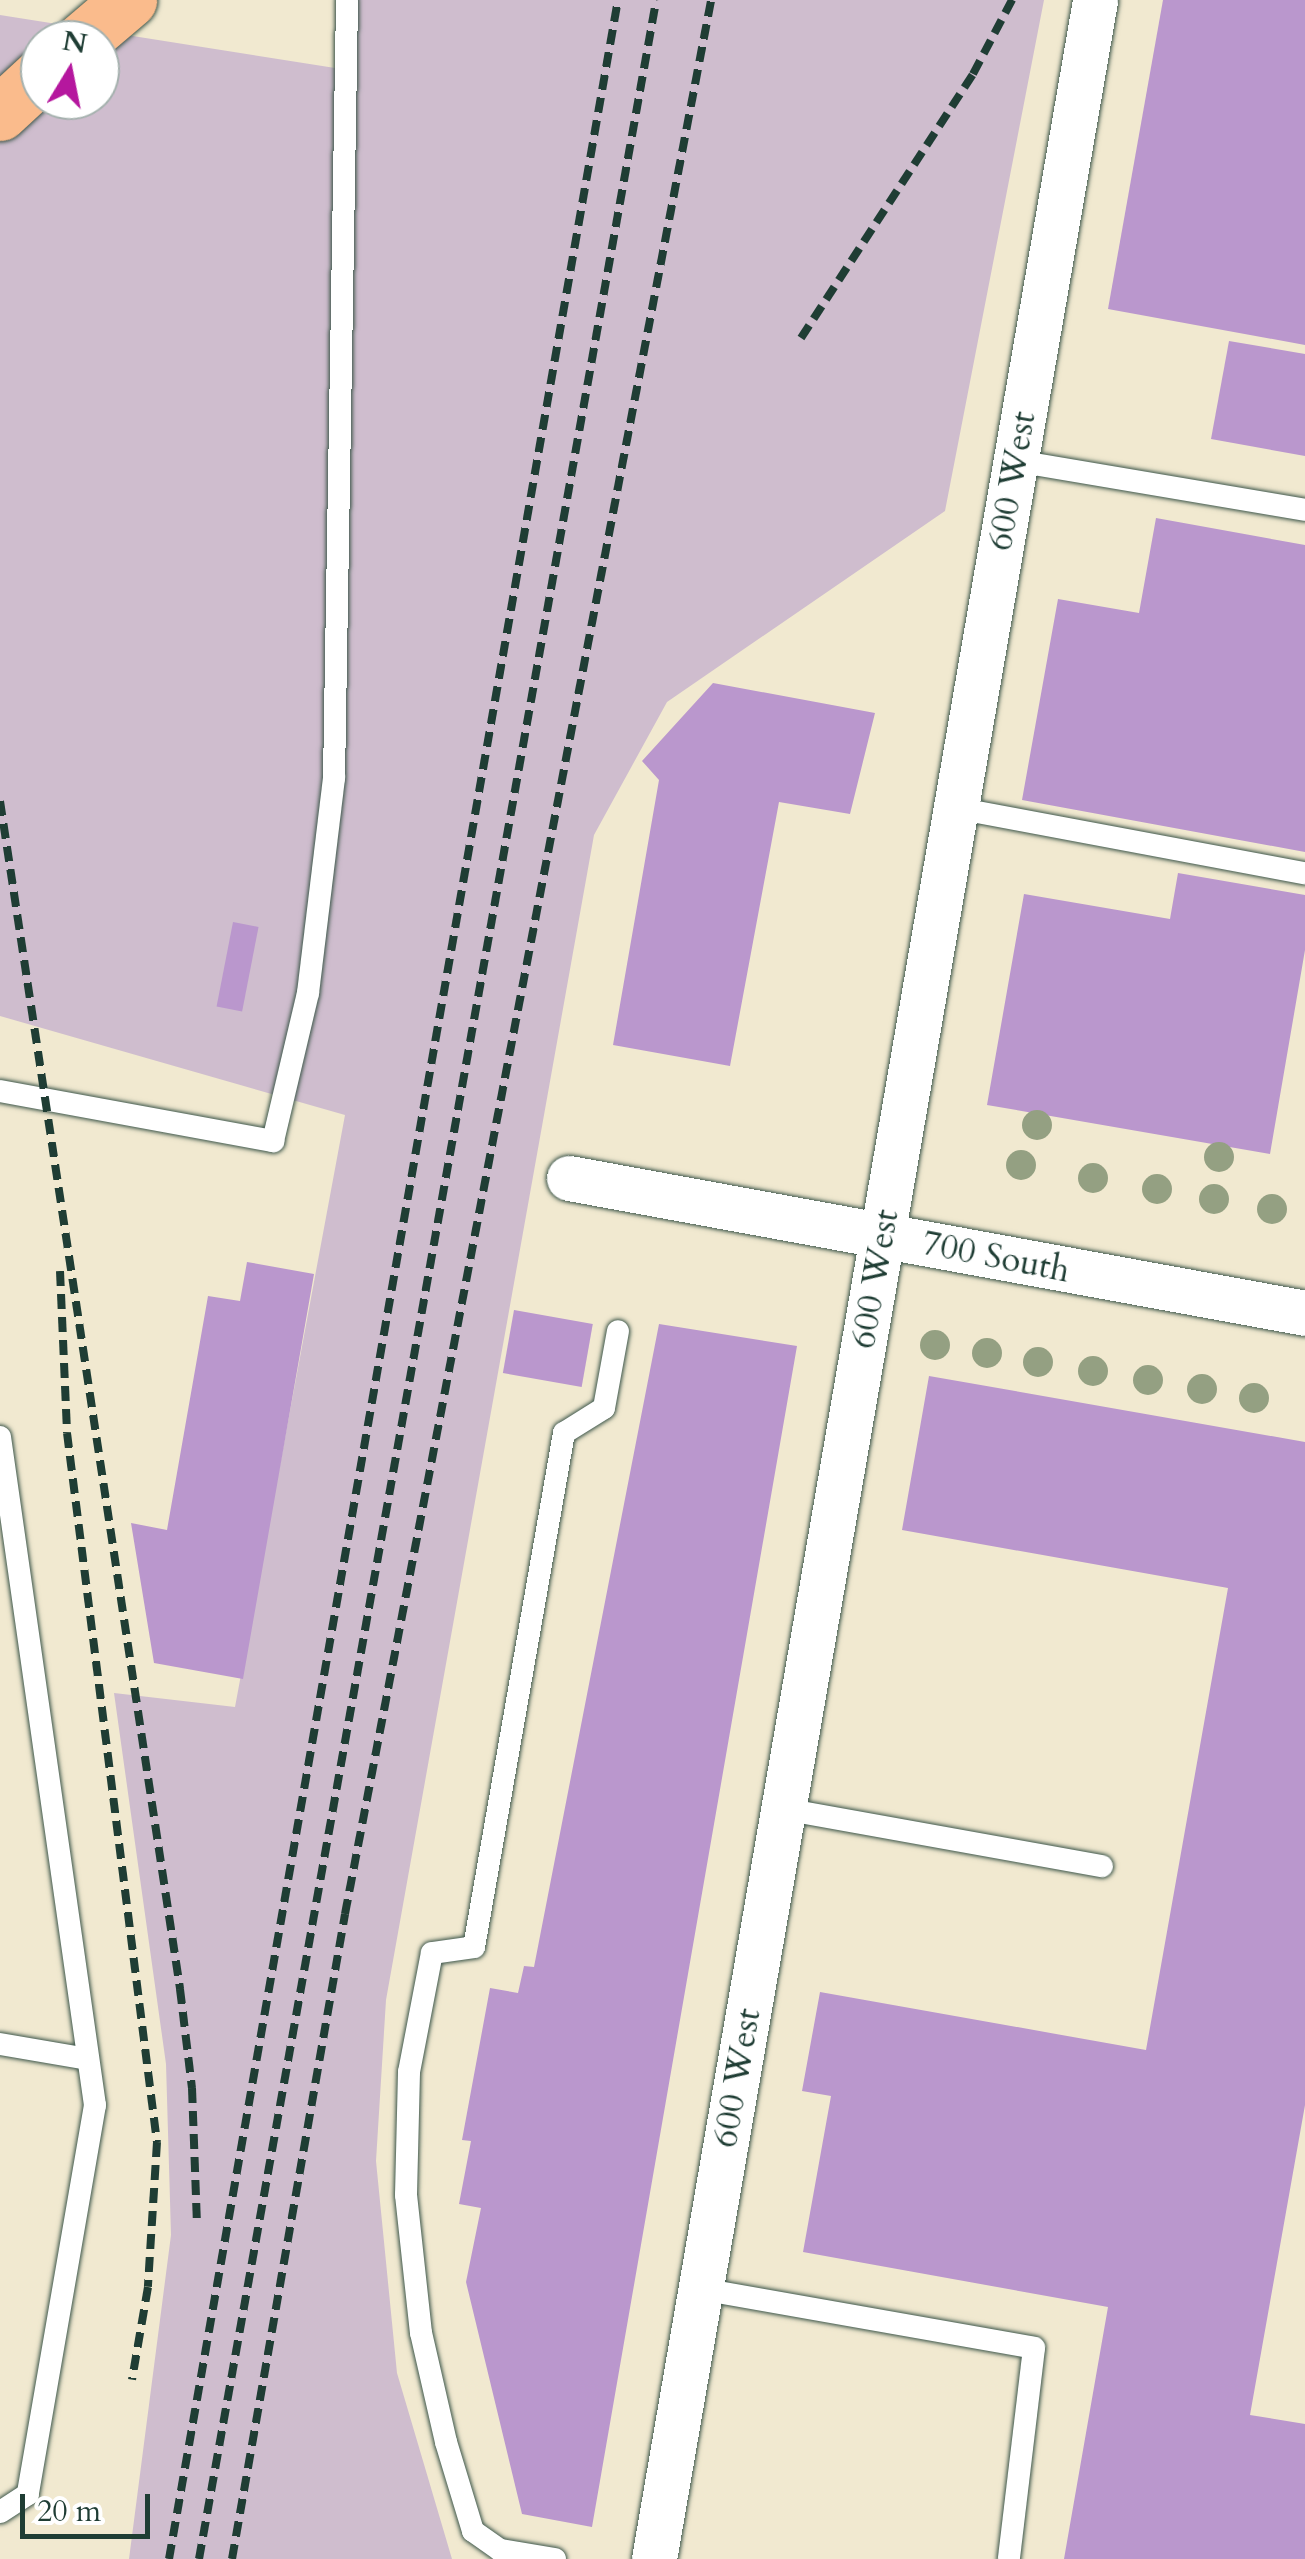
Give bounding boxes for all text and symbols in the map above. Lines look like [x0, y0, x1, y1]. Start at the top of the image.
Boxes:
north arrow [20, 20, 120, 120]
text: N [60, 22, 90, 63]
street label: 600 West [979, 408, 1045, 554]
street label: 600 West [842, 1206, 908, 1352]
street label: 700 South [919, 1222, 1073, 1292]
street label: 600 West [704, 2005, 770, 2151]
scale bar [25, 2474, 155, 2536]
text: 20 m [37, 2491, 101, 2532]

